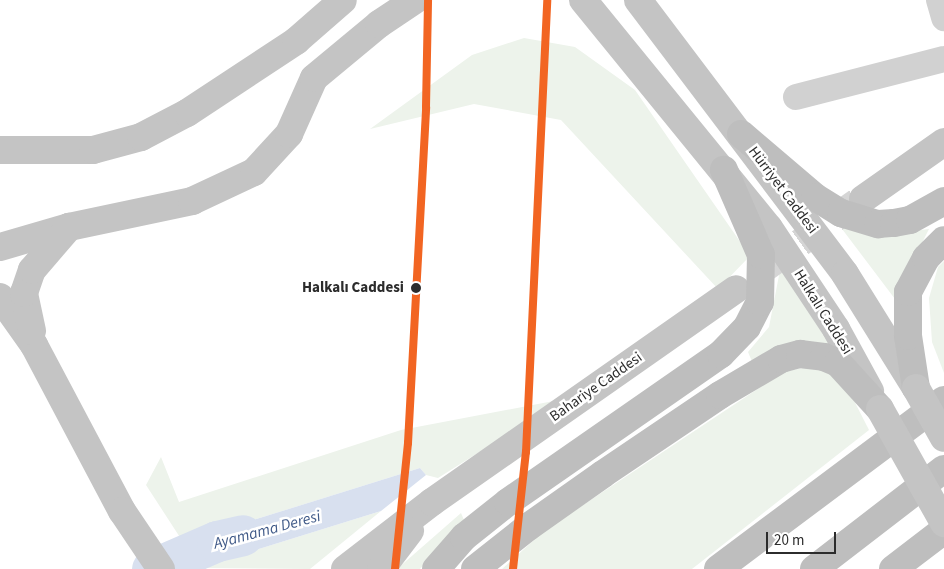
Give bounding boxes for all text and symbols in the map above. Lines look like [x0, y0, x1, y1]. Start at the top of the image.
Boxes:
street label: Hürriyet Caddesi [744, 143, 822, 237]
street label: Halkalı Caddesi [790, 266, 856, 358]
place label: Halkalı Caddesi [302, 279, 404, 297]
marker: Halkalı Caddesi [407, 279, 425, 297]
street label: Bahariye Caddesi [546, 348, 646, 426]
water label: Ayamama Deresi [211, 506, 323, 554]
scale bar [769, 522, 839, 554]
text: 20 m [774, 530, 804, 551]

